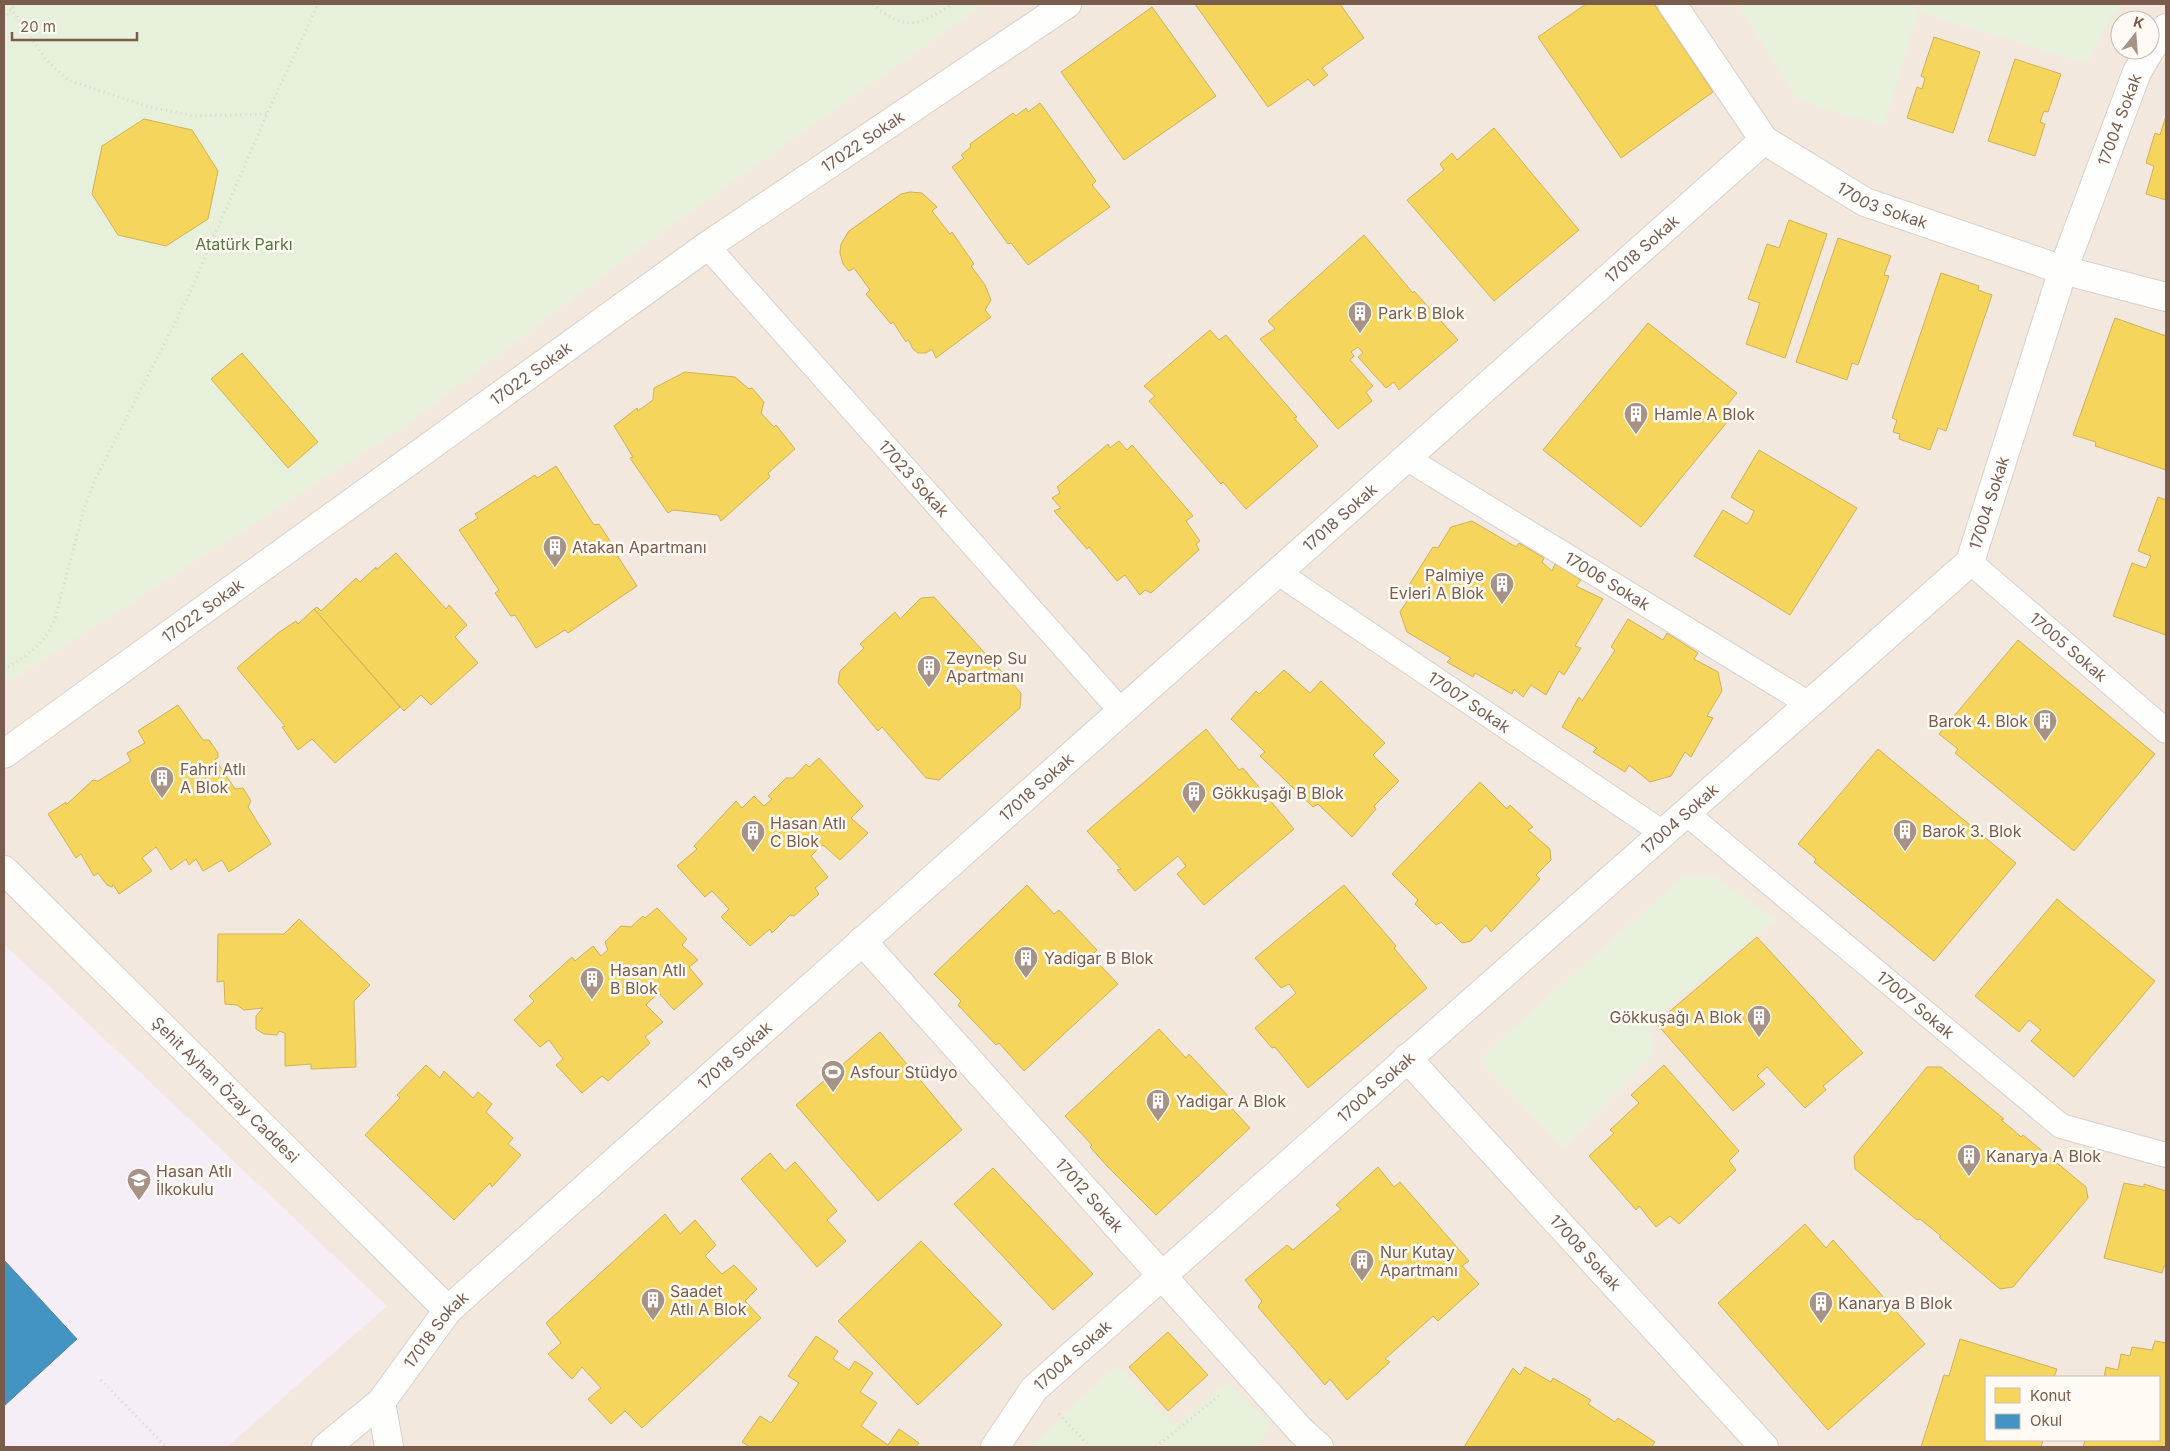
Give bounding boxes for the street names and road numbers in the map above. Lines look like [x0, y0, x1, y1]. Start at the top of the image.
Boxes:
street label: 17004 Sokak [2093, 70, 2146, 168]
street label: 17022 Sokak [817, 106, 908, 176]
street label: 17003 Sokak [1833, 177, 1930, 233]
street label: 17018 Sokak [1600, 210, 1683, 287]
street label: 17022 Sokak [486, 337, 576, 409]
street label: 17023 Sokak [874, 436, 953, 521]
street label: 17004 Sokak [1965, 453, 2013, 552]
street label: 17018 Sokak [1298, 479, 1381, 556]
street label: 17006 Sokak [1561, 547, 1654, 615]
street label: 17022 Sokak [158, 574, 247, 647]
street label: 17005 Sokak [2026, 608, 2112, 686]
street label: 17007 Sokak [1424, 667, 1514, 737]
street label: 17018 Sokak [995, 749, 1078, 825]
street label: 17004 Sokak [1636, 779, 1722, 858]
street label: 17007 Sokak [1873, 966, 1959, 1043]
street label: Şehit Ayhan Özay Caddesi [148, 1012, 303, 1167]
street label: 17018 Sokak [693, 1017, 776, 1094]
street label: 17004 Sokak [1333, 1047, 1419, 1127]
street label: 17012 Sokak [1051, 1154, 1128, 1236]
street label: 17008 Sokak [1546, 1210, 1626, 1295]
street label: 17018 Sokak [399, 1287, 472, 1372]
street label: 17004 Sokak [1029, 1315, 1115, 1395]

